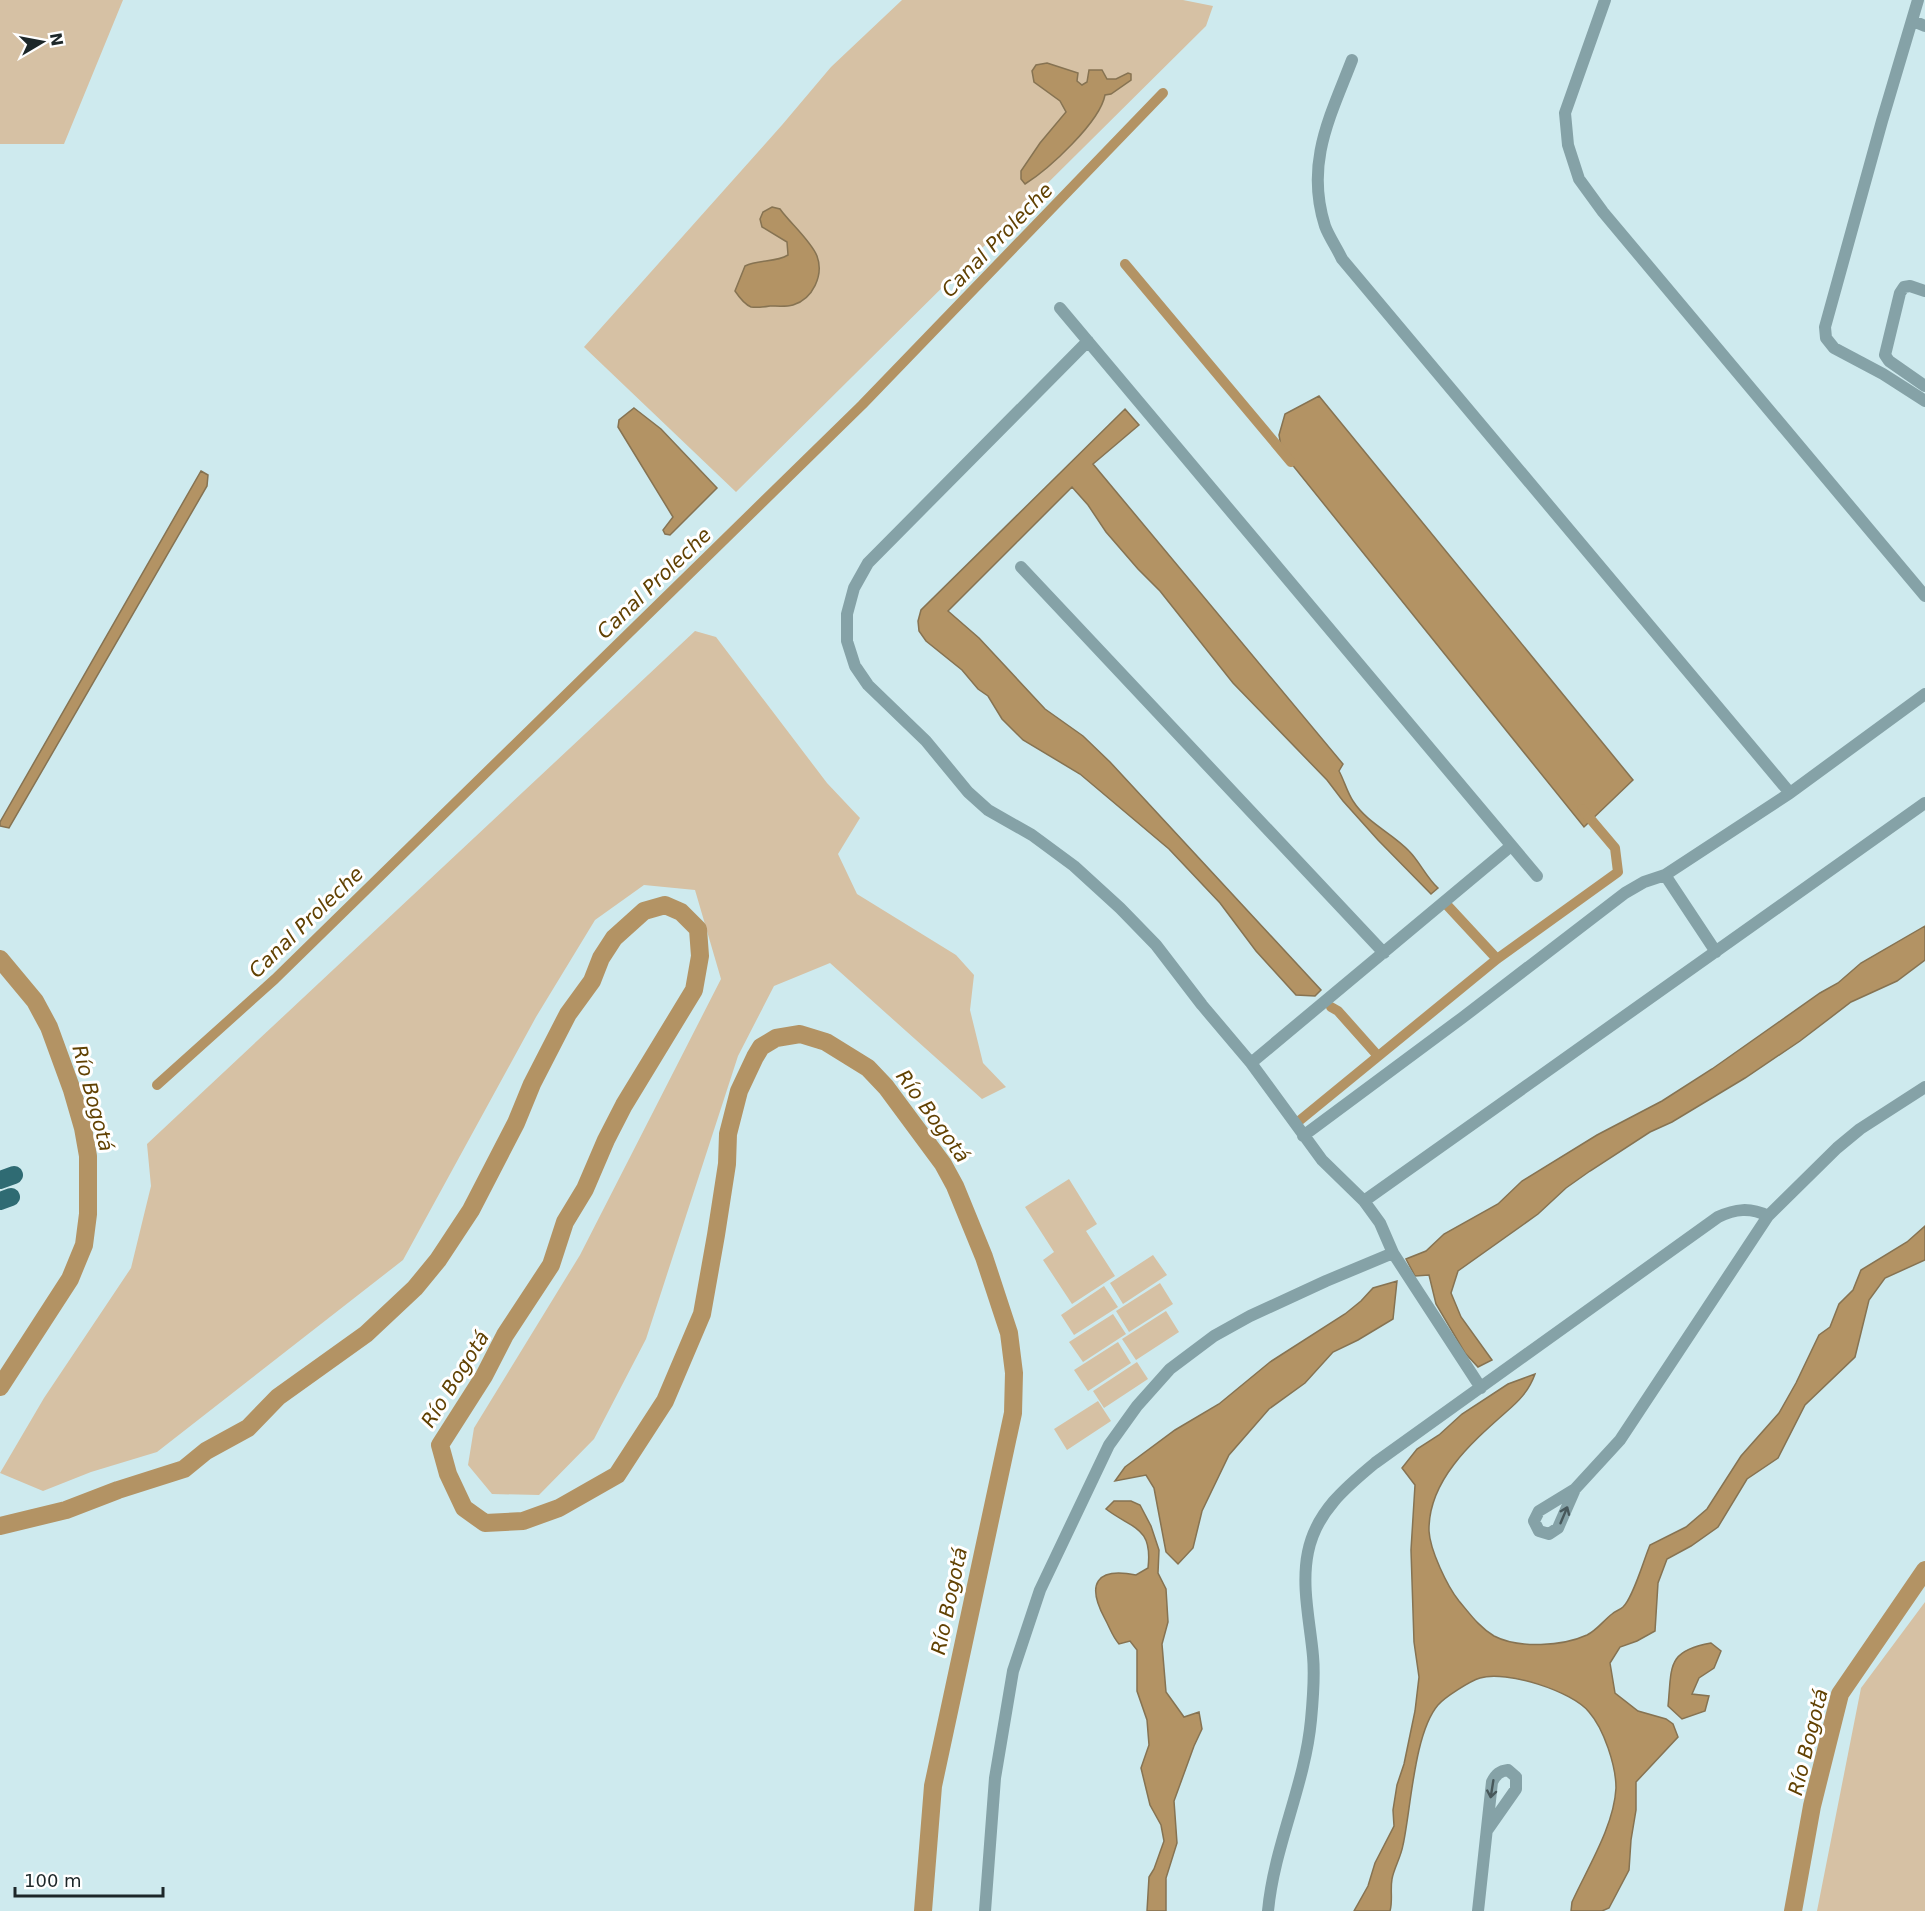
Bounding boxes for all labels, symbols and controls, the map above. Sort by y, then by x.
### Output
north arrow [12,12,72,72]
text: N [46,31,67,48]
water label: Canal Proleche [936,178,1058,302]
water label: Canal Proleche [592,522,716,644]
water label: Canal Proleche [244,861,368,983]
water label: Río Bogotá [67,1042,119,1154]
water label: Río Bogotá [891,1065,975,1167]
water label: Río Bogotá [416,1326,494,1432]
one-way arrow [1559,1507,1570,1525]
water label: Río Bogotá [926,1545,972,1657]
water label: Río Bogotá [1783,1686,1833,1798]
one-way arrow [1487,1778,1498,1798]
scale bar [15,1860,164,1898]
text: 100 m [24,1870,82,1891]

